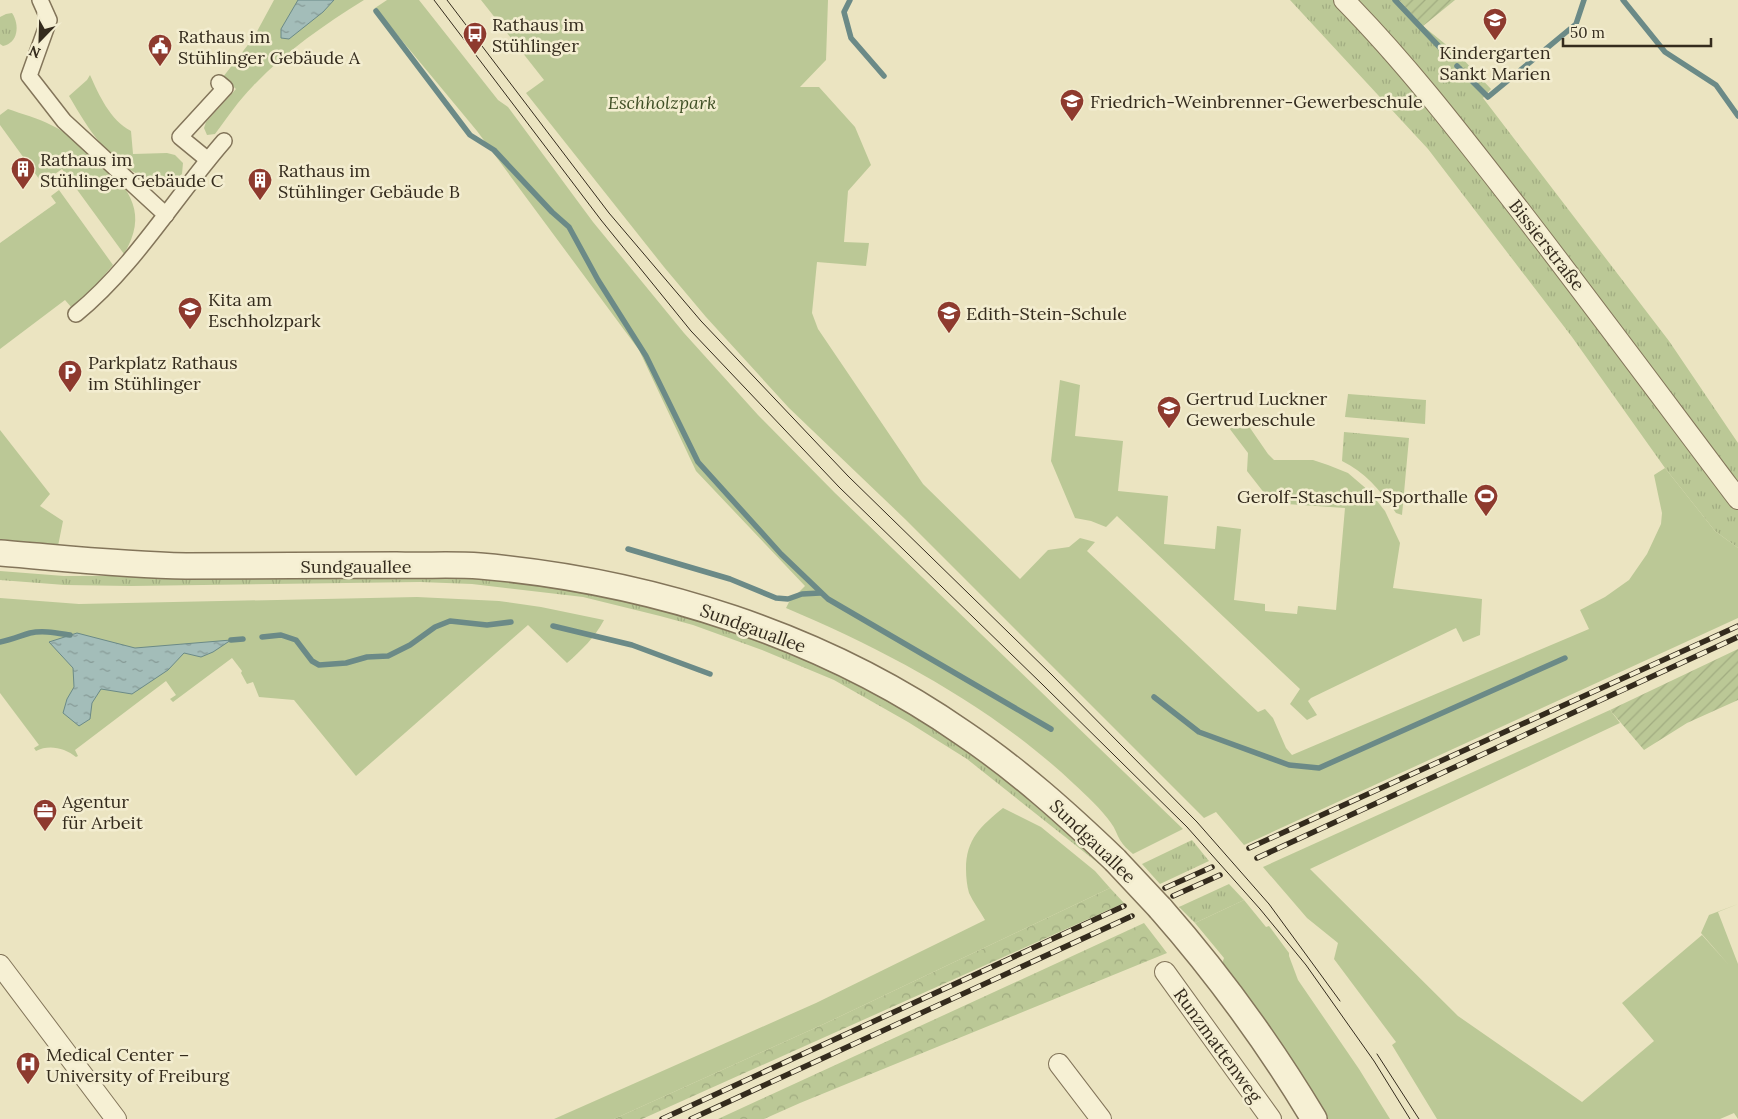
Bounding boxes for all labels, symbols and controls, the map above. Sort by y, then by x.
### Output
school or university icon: Kindergarten Sankt Marien [1482,7,1508,41]
place label: Rathaus im Stühlinger [492,13,584,57]
north arrow [15,15,65,65]
scale bar [1563,15,1710,47]
bus stop icon: Rathaus im Stühlinger [462,21,488,55]
text: 50 m [1570,23,1605,42]
place label: Rathaus im Stühlinger Gebäude A [178,25,361,69]
public building icon: Rathaus im Stühlinger Gebäude A [147,33,173,67]
text: N [26,41,43,62]
place label: Kindergarten Sankt Marien [1439,41,1551,85]
school or university icon: Friedrich-Weinbrenner-Gewerbeschule [1059,88,1085,122]
place label: Friedrich-Weinbrenner-Gewerbeschule [1090,90,1423,113]
park label: Eschholzpark [608,91,716,114]
place label: Rathaus im Stühlinger Gebäude C [40,148,224,192]
building icon: Rathaus im Stühlinger Gebäude C [10,156,36,190]
place label: Rathaus im Stühlinger Gebäude B [278,159,460,203]
building icon: Rathaus im Stühlinger Gebäude B [247,167,273,201]
street label: Bissierstraße [1504,195,1590,295]
place label: Kita am Eschholzpark [208,288,321,332]
school or university icon: Kita am Eschholzpark [177,296,203,330]
school or university icon: Edith-Stein-Schule [936,300,962,334]
place label: Edith-Stein-Schule [966,302,1127,325]
place label: Parkplatz Rathaus im Stühlinger [88,351,238,395]
parking icon: Parkplatz Rathaus im Stühlinger [57,359,83,393]
place label: Gertrud Luckner Gewerbeschule [1186,387,1327,431]
school or university icon: Gertrud Luckner Gewerbeschule [1156,395,1182,429]
sports icon: Gerolf-Staschull-Sporthalle [1473,483,1499,517]
place label: Gerolf-Staschull-Sporthalle [1237,485,1468,508]
street label: Sundgauallee [301,555,412,578]
street label: Sundgauallee [697,598,809,658]
place label: Agentur für Arbeit [61,790,143,834]
street label: Sundgauallee [1045,794,1141,888]
office icon: Agentur für Arbeit [32,798,58,832]
street label: Runzmattenweg [1169,983,1268,1108]
place label: Medical Center – University of Freiburg [46,1043,230,1087]
hospital icon: Medical Center – University of Freiburg [15,1051,41,1085]

